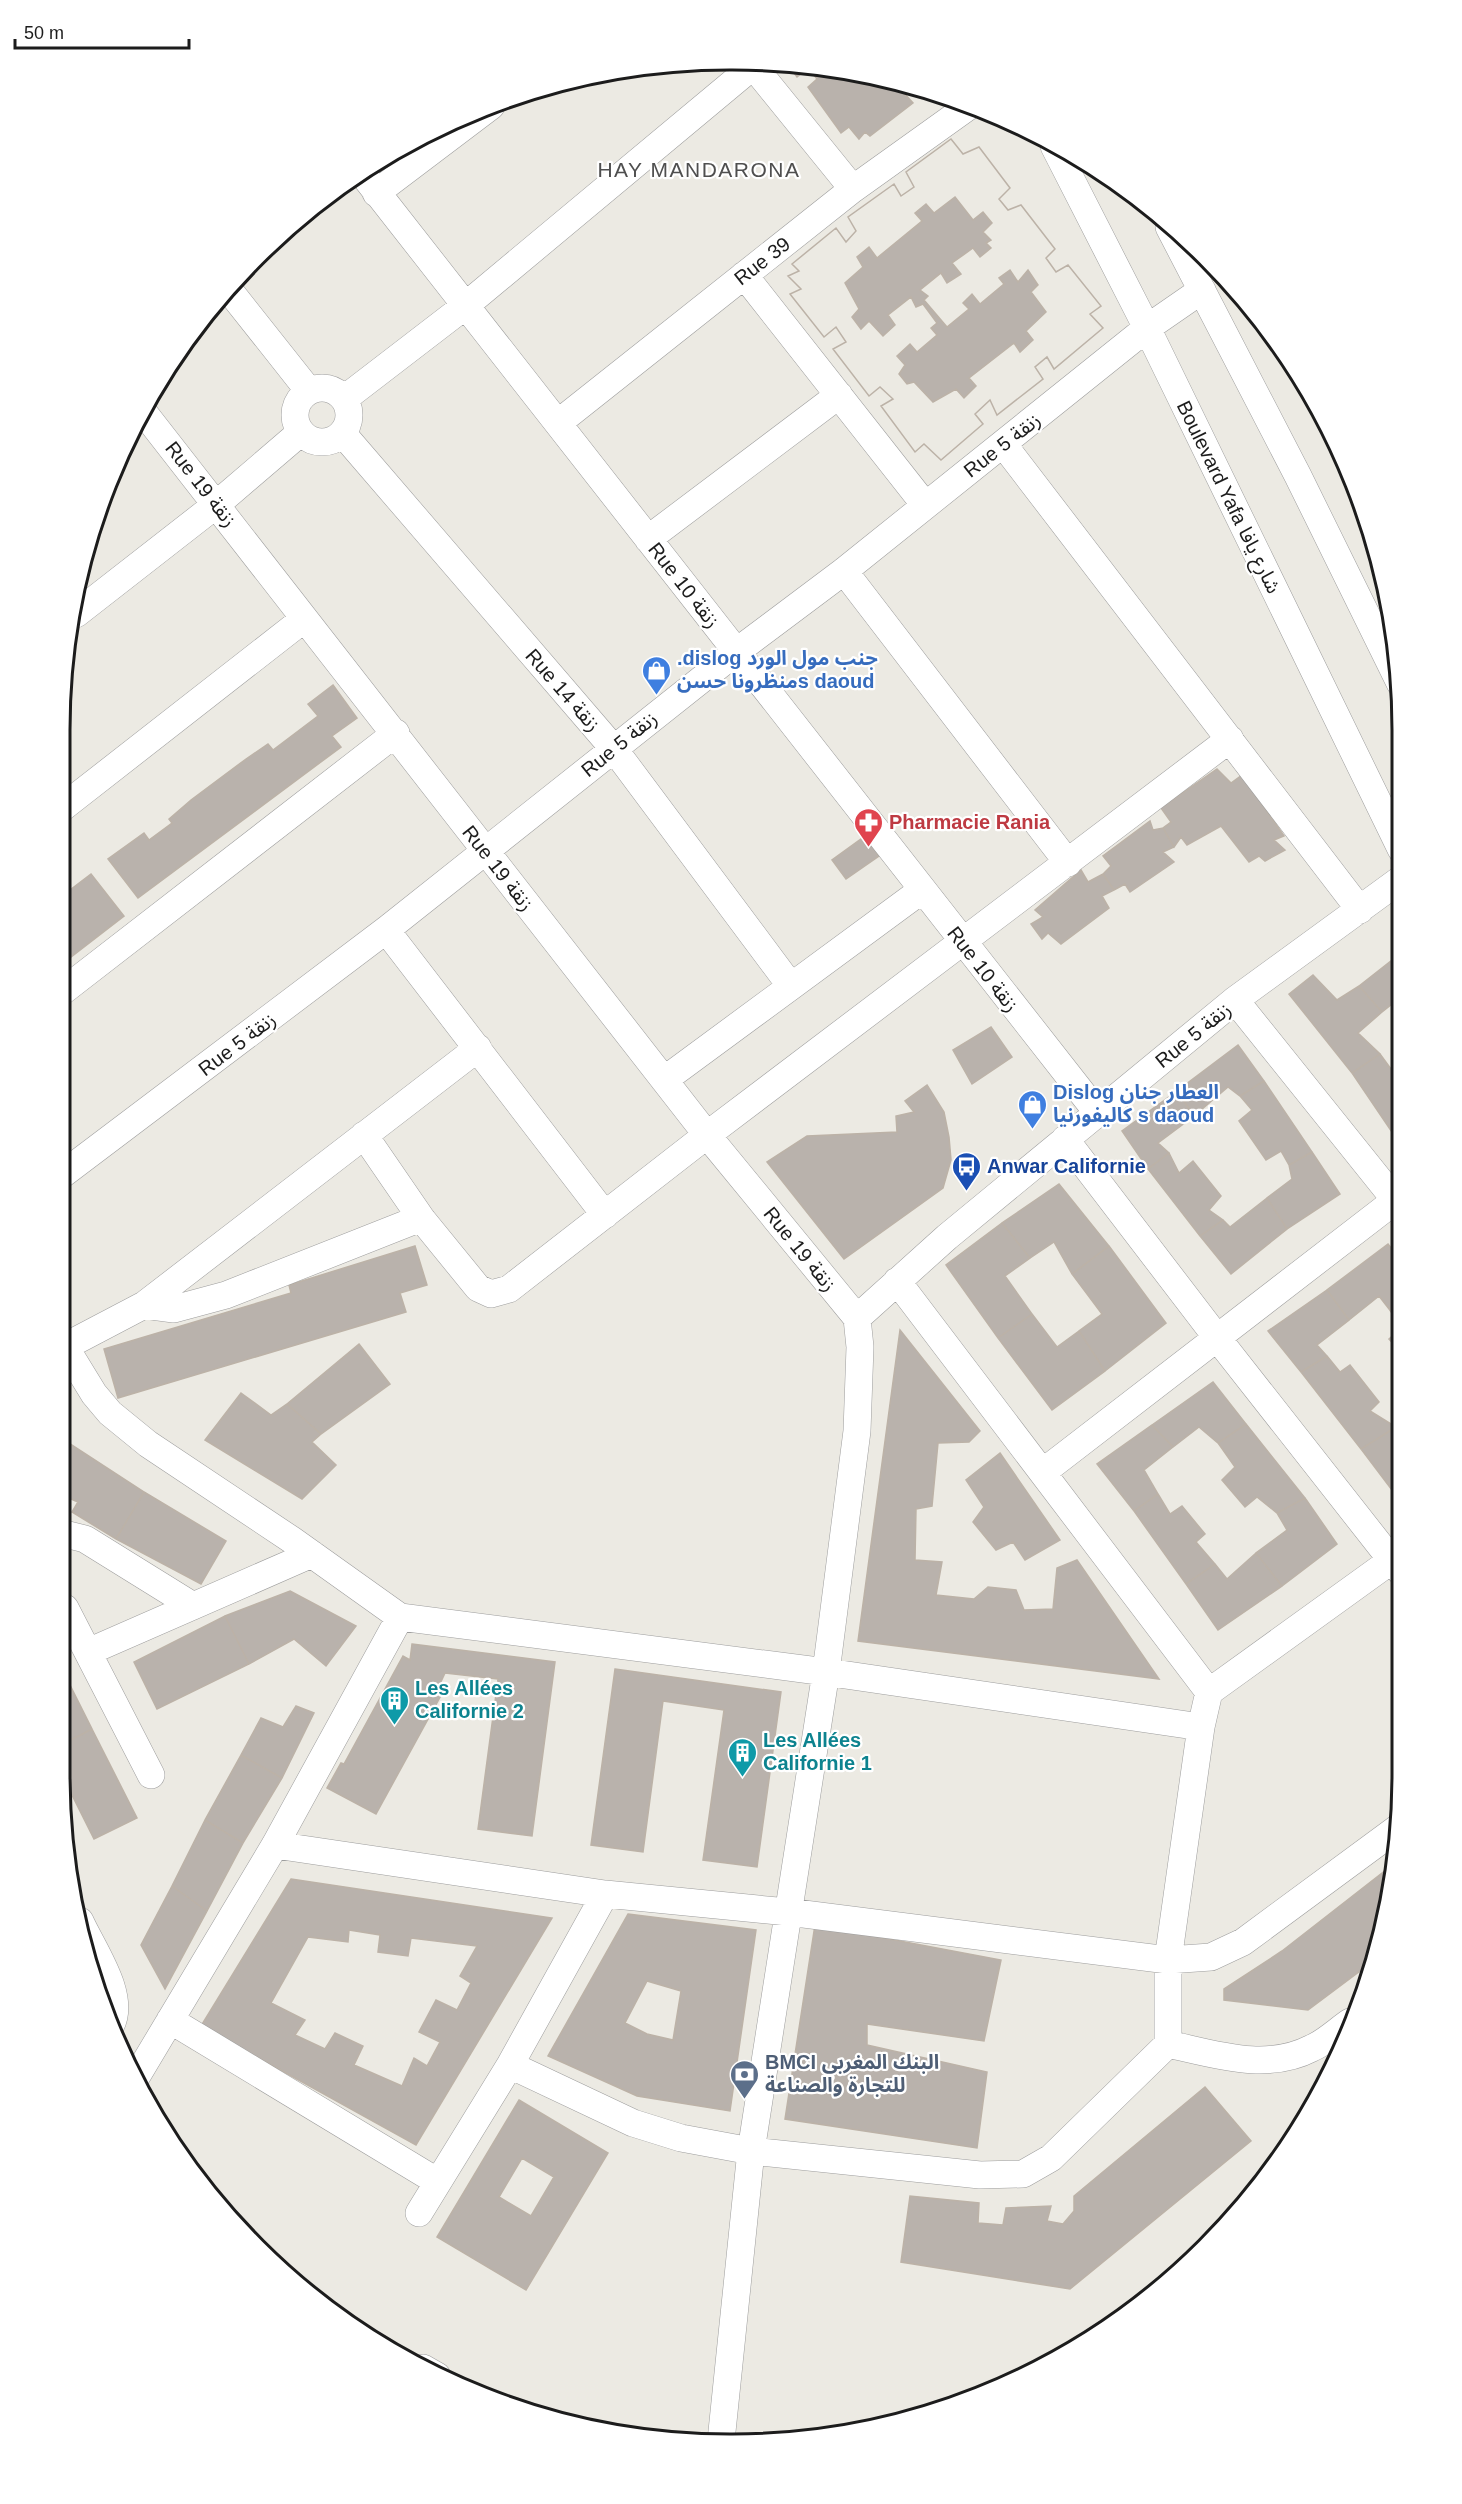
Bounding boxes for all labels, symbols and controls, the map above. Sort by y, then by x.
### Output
scale bar [15,12,189,50]
text: 50 m [24,23,64,43]
district label: HAY MANDARONA [597,158,801,181]
street label: Rue 39 [730,232,794,290]
street label: Boulevard Yafa شارع يافا [1169,397,1285,599]
street label: Rue 5 زنقة [959,408,1045,482]
street label: Rue 19 زنقة [160,437,241,532]
street label: Rue 10 زنقة [643,538,724,633]
street label: Rue 14 زنقة [521,644,605,736]
place label: .dislog جنب مول الورد منظرونا حسنs daoud [677,647,878,693]
shop icon: .dislog جنب مول الورد منظرونا حسنs daoud [640,654,672,696]
street label: Rue 5 زنقة [577,707,662,782]
pharmacy icon: Pharmacie Rania [852,806,884,848]
place label: Pharmacie Rania [889,811,1051,833]
street label: Rue 19 زنقة [457,821,538,916]
street label: Rue 10 زنقة [942,922,1023,1017]
street label: Rue 5 زنقة [1151,998,1236,1073]
street label: Rue 5 زنقة [194,1008,280,1081]
place label: Dislog العطار جنان كاليفورنيا s daoud [1053,1081,1219,1127]
shop icon: Dislog العطار جنان كاليفورنيا s daoud [1016,1088,1048,1130]
bus stop icon: Anwar Californie [950,1150,982,1192]
place label: Anwar Californie [987,1155,1146,1177]
street label: Rue 19 زنقة [759,1203,841,1296]
place label: Les Allées Californie 2 [415,1677,524,1722]
building icon: Les Allées Californie 2 [378,1684,410,1726]
place label: Les Allées Californie 1 [763,1729,872,1774]
building icon: Les Allées Californie 1 [726,1736,758,1778]
place label: BMCI البنك المغربي للتجارة والصناعة [765,2051,939,2097]
bank icon: BMCI البنك المغربي للتجارة والصناعة [728,2058,760,2100]

